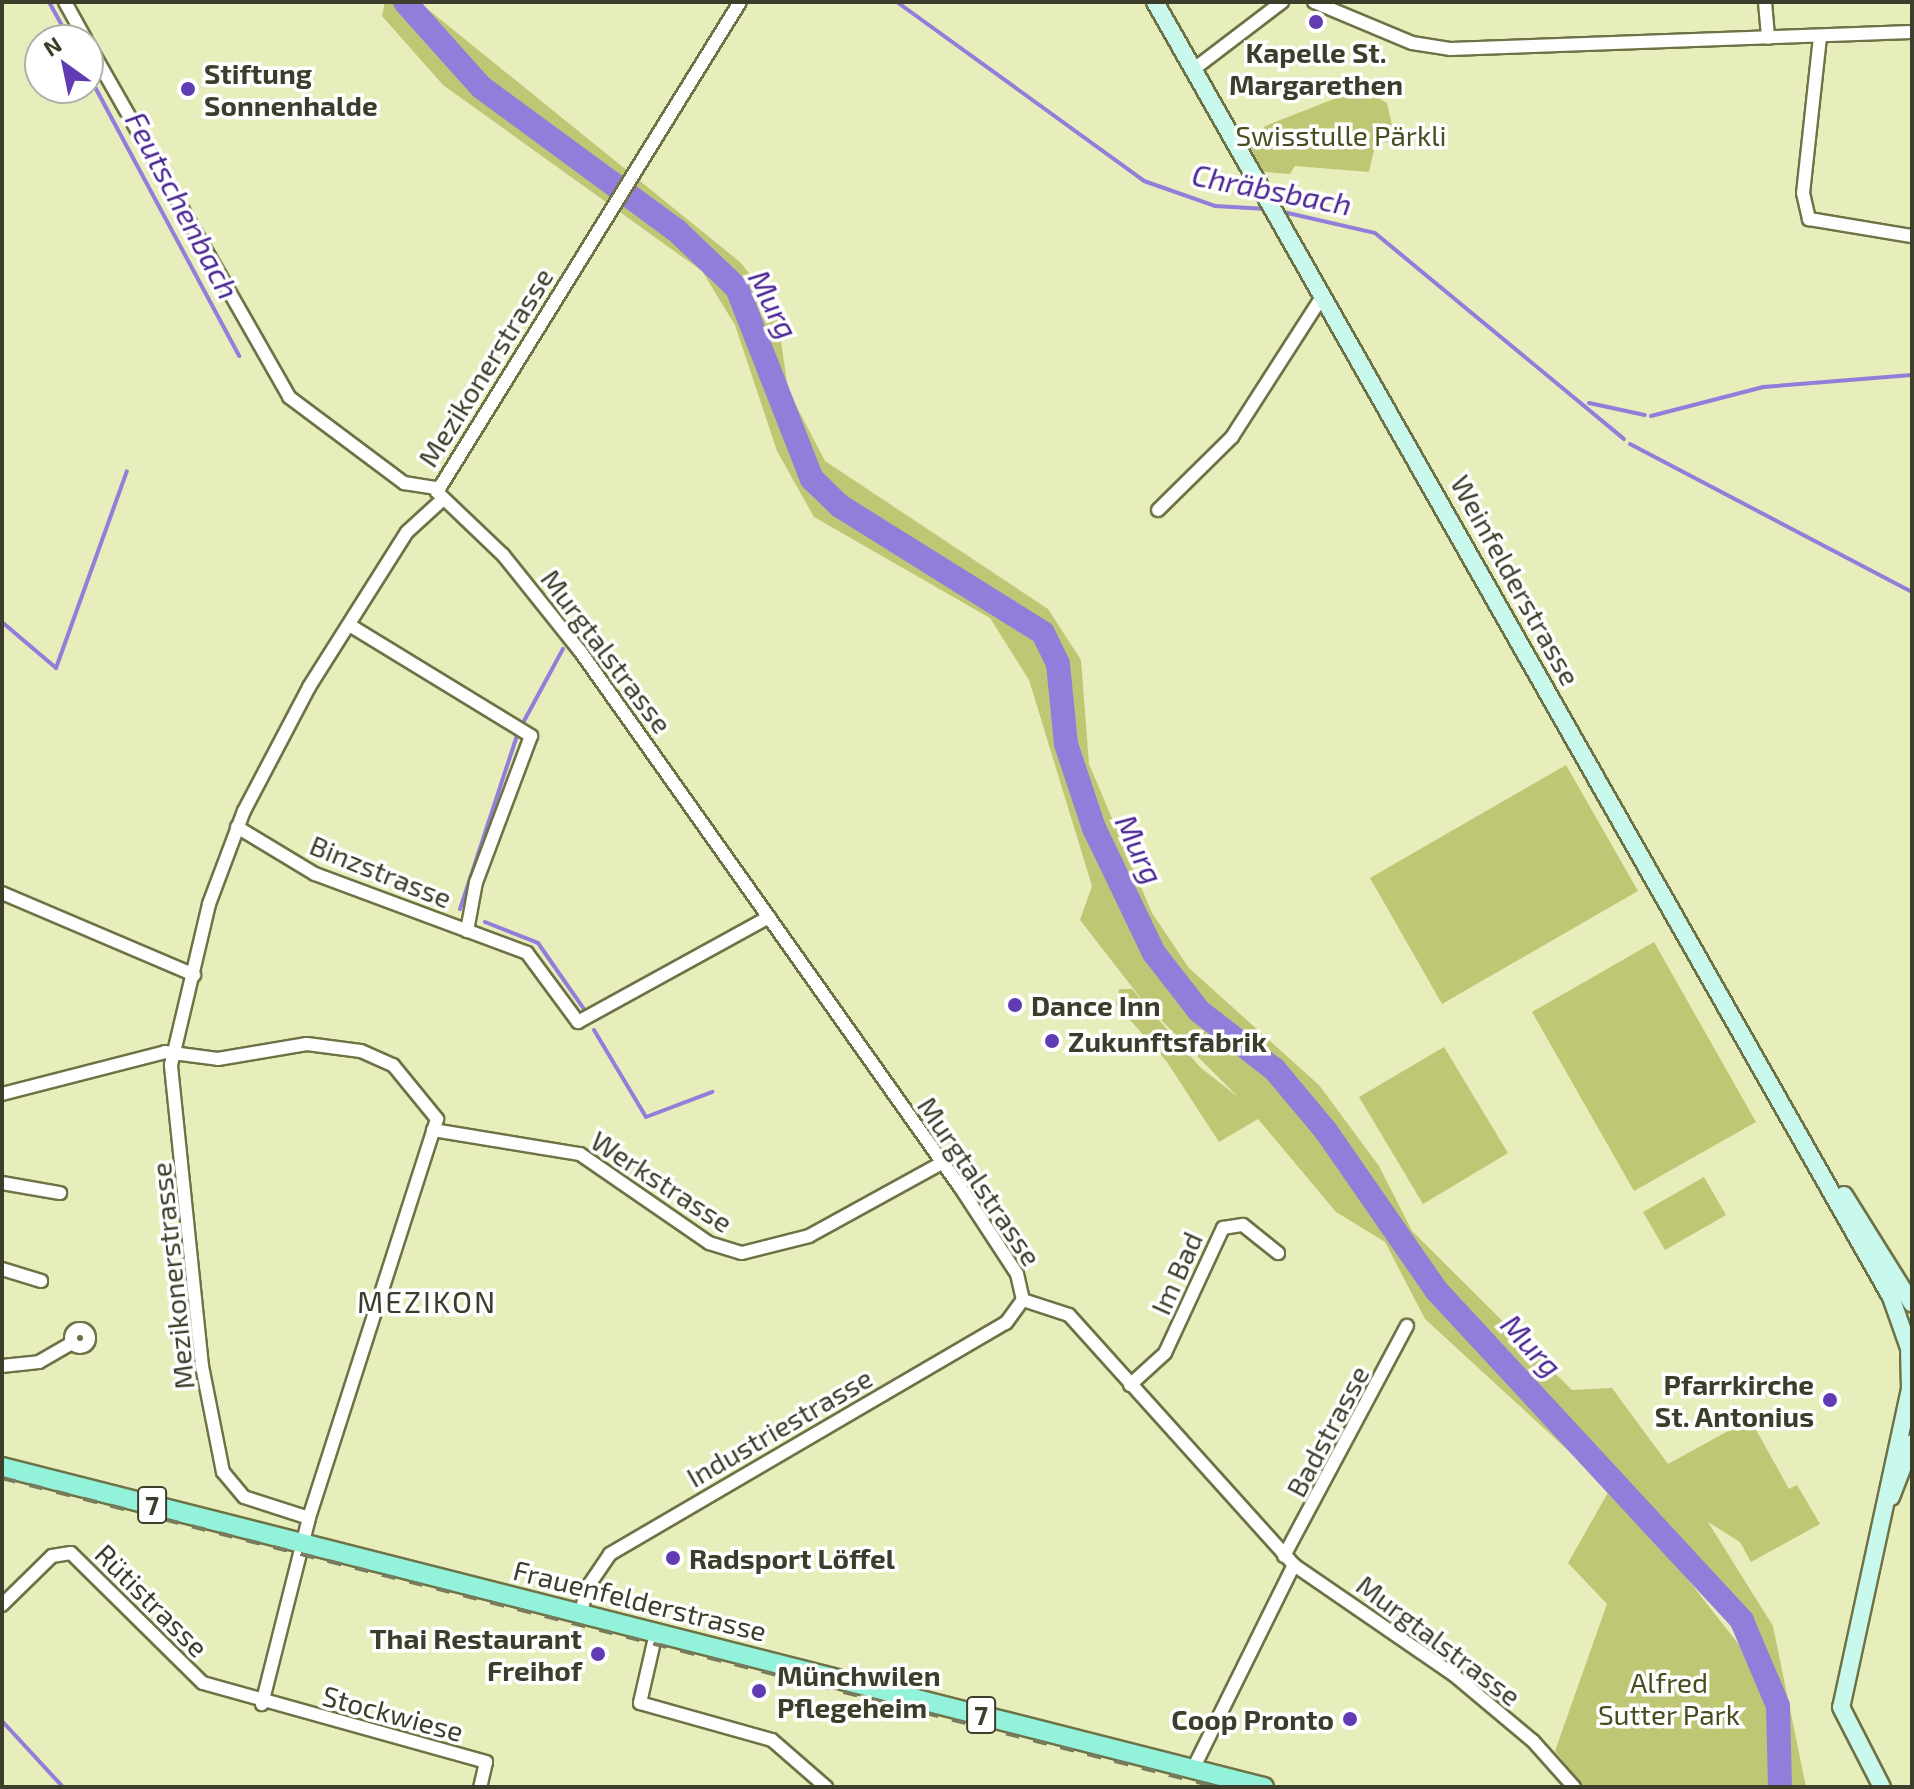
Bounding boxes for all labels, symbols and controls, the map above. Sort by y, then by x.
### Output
marker: Kapelle St. Margarethen [1307,13,1325,31]
north arrow [24,24,104,104]
text: N [38,30,66,61]
place label: Kapelle St. Margarethen [1229,35,1403,101]
place label: Stiftung Sonnenhalde [204,56,378,122]
marker: Stiftung Sonnenhalde [179,80,197,98]
water label: Feutschenbach [119,105,247,305]
park label: Swisstulle Pärkli [1235,118,1447,152]
water label: Chräbsbach [1189,156,1355,222]
street label: Mezikonerstrasse [410,261,560,473]
water label: Murg [742,264,806,344]
street label: Weinfelderstrasse [1444,469,1588,691]
street label: Murgtalstrasse [534,562,680,740]
water label: Murg [1108,809,1172,889]
street label: Binzstrasse [305,827,457,915]
place label: Dance Inn [1031,988,1161,1022]
marker: Dance Inn [1006,996,1024,1014]
place label: Zukunftsfabrik [1068,1024,1267,1058]
marker: Zukunftsfabrik [1043,1032,1061,1050]
street label: Murgtalstrasse [911,1090,1049,1272]
street label: Werkstrasse [585,1123,739,1239]
street label: Mezikonerstrasse [143,1161,201,1391]
street label: Im Bad [1143,1226,1209,1320]
district label: MEZIKON [357,1283,497,1319]
water label: Murg [1494,1306,1570,1384]
street label: Industriestrasse [680,1360,878,1494]
street label: Badstrasse [1278,1360,1376,1502]
place label: Pfarrkirche St. Antonius [1654,1367,1814,1433]
marker: Pfarrkirche St. Antonius [1821,1391,1839,1409]
road number: 7 [136,1483,168,1527]
street label: Rütistrasse [89,1537,215,1663]
place label: Radsport Löffel [689,1541,895,1575]
marker: Radsport Löffel [664,1549,682,1567]
street label: Frauenfelderstrasse [510,1552,770,1648]
street label: Murgtalstrasse [1350,1567,1528,1713]
place label: Thai Restaurant Freihof [370,1621,582,1687]
marker: Thai Restaurant Freihof [589,1645,607,1663]
place label: Münchwilen Pflegeheim [777,1658,940,1724]
park label: Alfred Sutter Park [1598,1665,1740,1731]
street label: Stockwiese [319,1678,467,1748]
marker: Münchwilen Pflegeheim [748,1680,770,1702]
road number: 7 [965,1693,997,1737]
place label: Coop Pronto [1171,1702,1334,1736]
marker: Coop Pronto [1341,1710,1359,1728]

